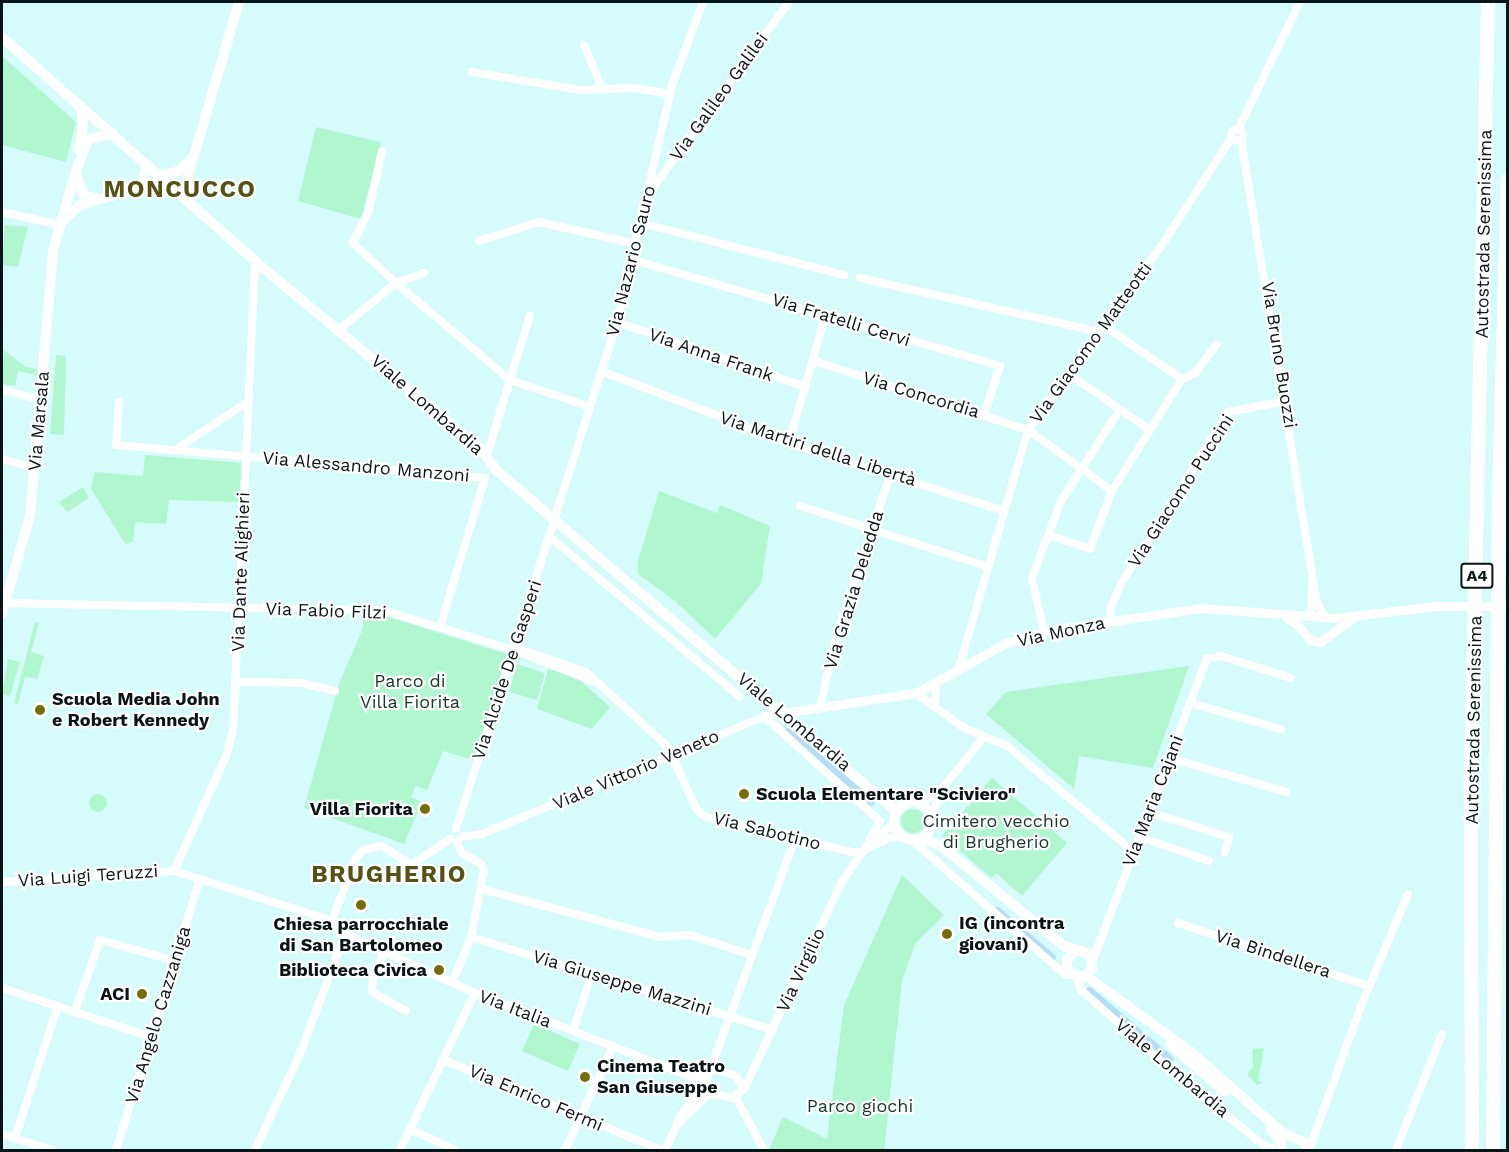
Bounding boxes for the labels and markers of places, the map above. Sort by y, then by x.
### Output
place label: Scuola Media John e Robert Kennedy [52,689,220,732]
marker: Scuola Media John e Robert Kennedy [33,703,47,717]
place label: Scuola Elementare "Sciviero" [756,783,1016,805]
marker: Scuola Elementare "Sciviero" [737,787,751,801]
place label: Villa Fiorita [310,798,413,820]
marker: Villa Fiorita [418,802,432,816]
marker: Chiesa parrocchiale di San Bartolomeo [354,898,368,912]
place label: IG (incontra giovani) [959,913,1064,956]
place label: Chiesa parrocchiale di San Bartolomeo [273,914,449,956]
marker: IG (incontra giovani) [940,927,954,941]
place label: Biblioteca Civica [279,959,427,981]
marker: Biblioteca Civica [432,963,446,977]
place label: ACI [100,983,130,1005]
marker: ACI [135,987,149,1001]
place label: Cinema Teatro San Giuseppe [597,1056,725,1098]
marker: Cinema Teatro San Giuseppe [578,1070,592,1084]

